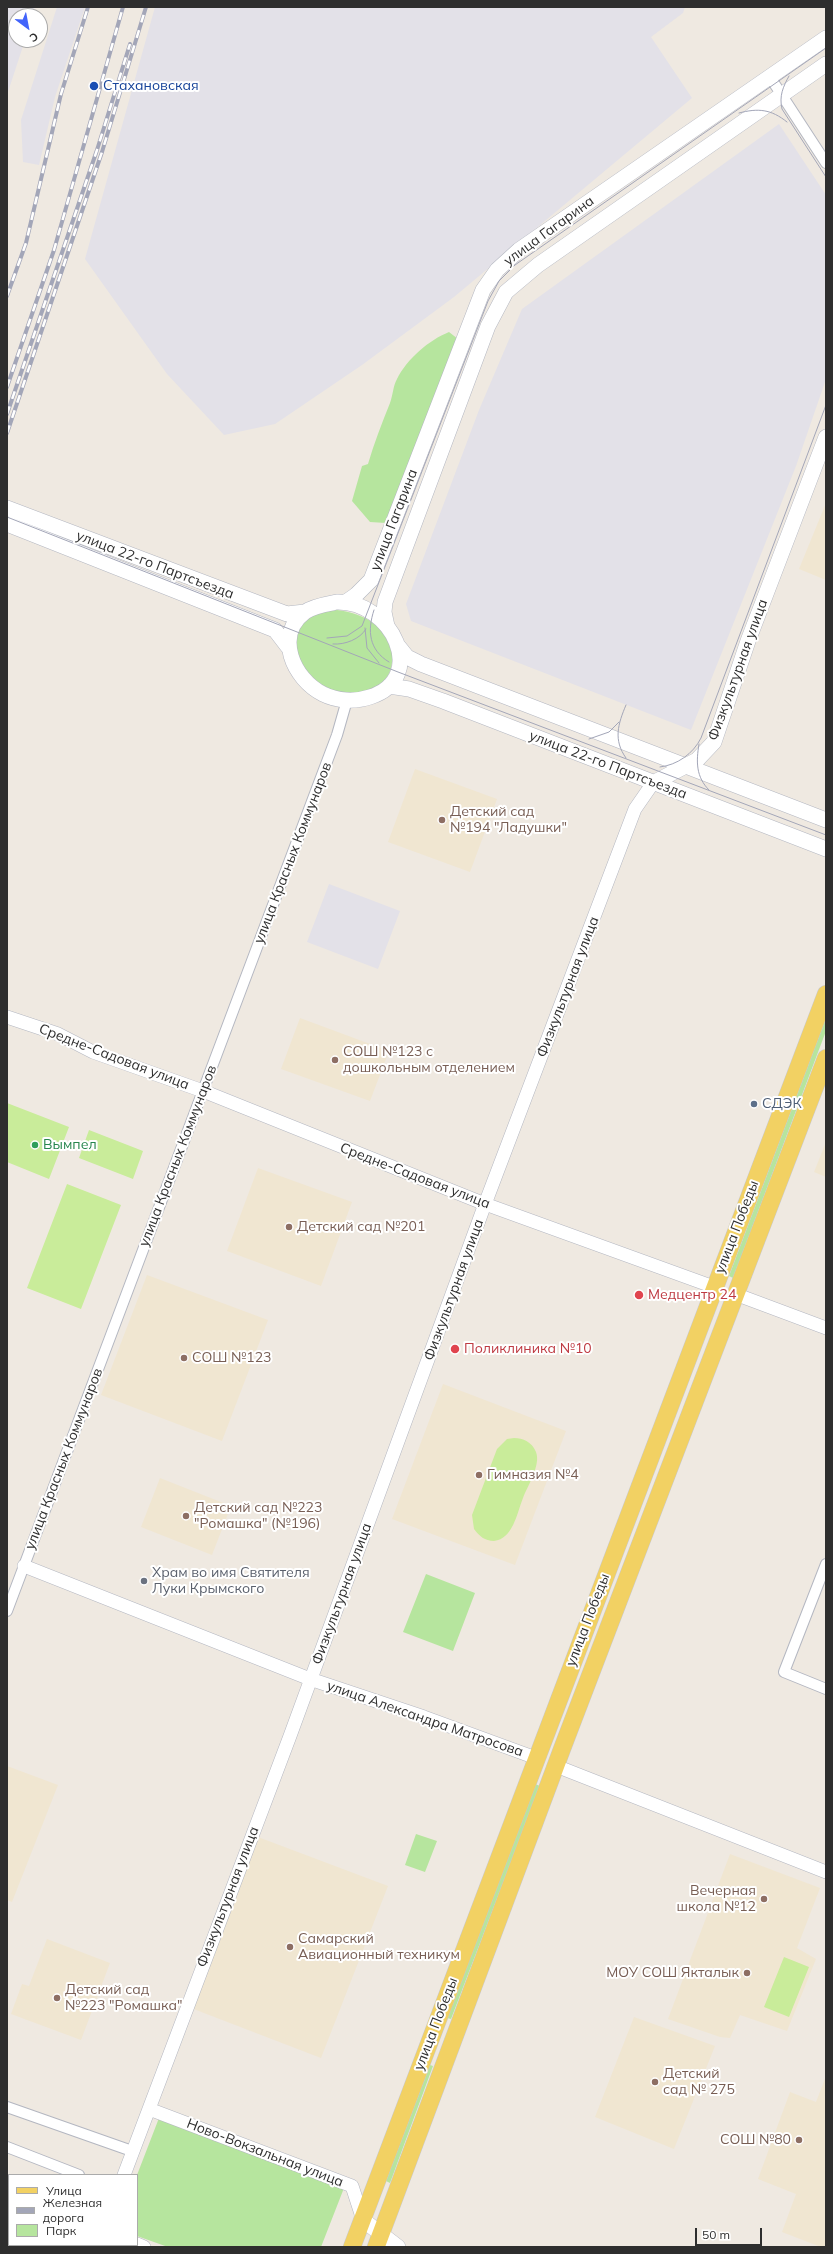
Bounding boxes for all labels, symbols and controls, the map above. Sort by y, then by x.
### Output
north arrow [8,8,48,48]
text: С [27,29,41,45]
place label: Стахановская [103,78,199,94]
marker: Стахановская [88,80,100,92]
street label: улица Гагарина [501,193,597,269]
street label: улица Гагарина [367,467,421,573]
street label: улица 22-го Партсъезда [74,527,236,603]
street label: Физкультурная улица [705,597,771,743]
street label: улица 22-го Партсъезда [527,727,689,803]
street label: улица Красных Коммунаров [251,760,335,946]
place label: Детский сад №194 "Ладушки" [450,804,567,836]
marker: Детский сад №194 "Ладушки" [437,815,447,825]
street label: Физкультурная улица [533,914,603,1060]
street label: Средне-Садовая улица [36,1021,192,1093]
place label: СОШ №123 с дошкольным отделением [343,1044,515,1076]
marker: СОШ №123 с дошкольным отделением [330,1055,340,1065]
street label: улица Красных Коммунаров [136,1063,220,1249]
place label: СДЭК [762,1096,802,1112]
marker: СДЭК [749,1099,759,1109]
place label: Вымпел [43,1137,97,1153]
marker: Вымпел [30,1140,40,1150]
street label: Средне-Садовая улица [337,1140,493,1212]
street label: улица Победы [712,1178,762,1276]
street label: Физкультурная улица [421,1217,487,1363]
place label: Детский сад №201 [297,1219,425,1235]
marker: Детский сад №201 [284,1222,294,1232]
place label: Медцентр 24 [648,1287,736,1303]
marker: Медцентр 24 [633,1289,645,1301]
place label: Поликлиника №10 [464,1341,592,1357]
marker: Поликлиника №10 [449,1343,461,1355]
place label: СОШ №123 [192,1350,271,1366]
marker: СОШ №123 [179,1353,189,1363]
street label: улица Красных Коммунаров [22,1366,106,1552]
place label: Гимназия №4 [487,1467,579,1483]
marker: Гимназия №4 [474,1470,484,1480]
place label: Детский сад №223 "Ромашка" (№196) [194,1500,322,1532]
marker: Детский сад №223 "Ромашка" (№196) [181,1511,191,1521]
street label: Физкультурная улица [309,1521,375,1667]
place label: Храм во имя Святителя Луки Крымского [152,1565,310,1598]
street label: улица Победы [563,1571,613,1669]
marker: Храм во имя Святителя Луки Крымского [139,1576,149,1586]
street label: улица Александра Матросова [325,1677,525,1761]
street label: Физкультурная улица [193,1824,263,1970]
place label: Вечерная школа №12 [677,1883,756,1916]
marker: Вечерная школа №12 [759,1894,769,1904]
place label: Самарский Авиационный техникум [298,1931,460,1964]
marker: Самарский Авиационный техникум [285,1942,295,1952]
place label: МОУ СОШ Якталык [606,1965,739,1981]
marker: МОУ СОШ Якталык [742,1968,752,1978]
street label: улица Победы [411,1975,461,2073]
place label: Детский сад №223 "Ромашка" [65,1982,183,2014]
marker: Детский сад №223 "Ромашка" [52,1993,62,2003]
place label: Детский сад № 275 [663,2066,735,2098]
marker: Детский сад № 275 [650,2077,660,2087]
street label: Ново-Вокзальная улица [184,2115,346,2191]
place label: СОШ №80 [720,2132,791,2148]
marker: СОШ №80 [794,2135,804,2145]
legend [8,2174,138,2246]
text: Улица [46,2183,82,2198]
text: Железная дорога [43,2195,102,2225]
scale bar [697,2220,764,2246]
text: Парк [46,2223,76,2238]
text: 50 m [702,2227,730,2242]

